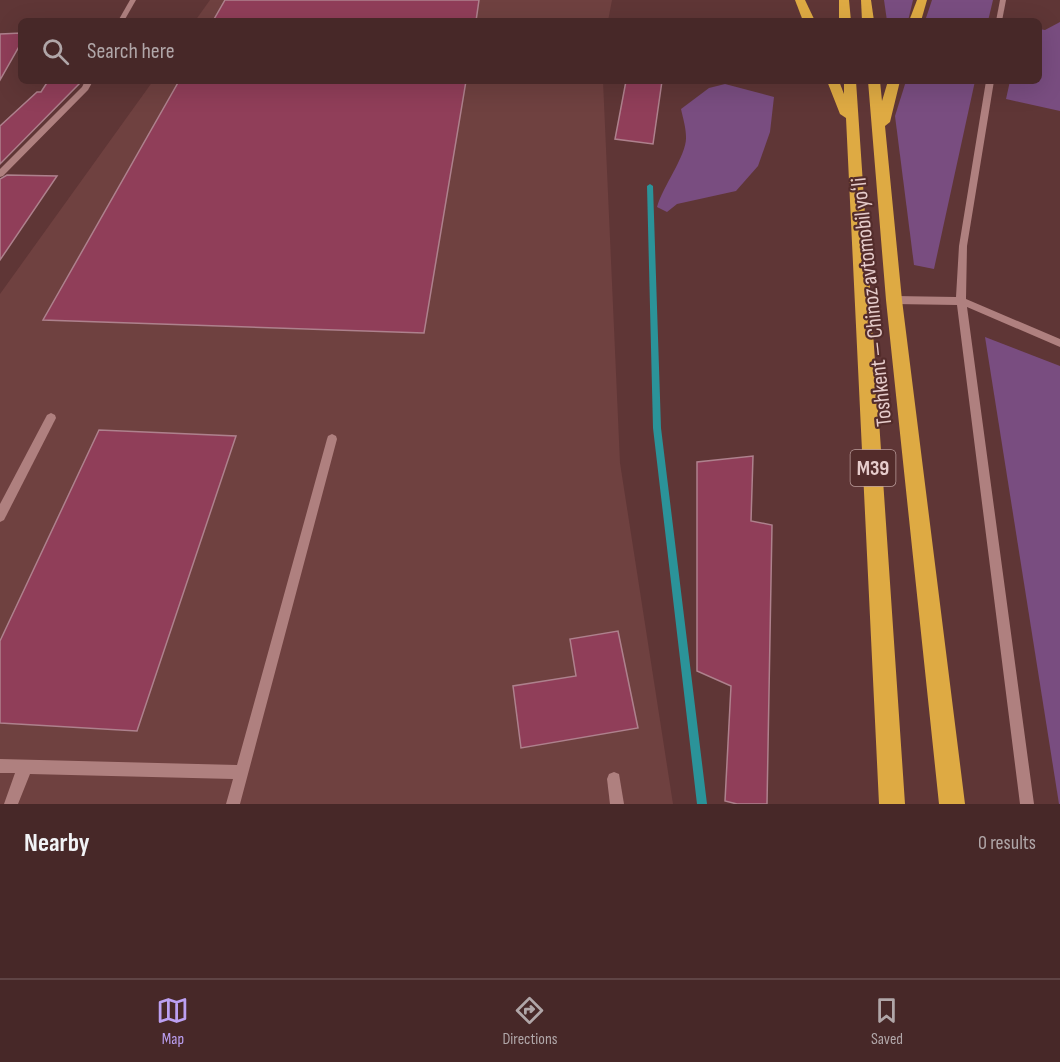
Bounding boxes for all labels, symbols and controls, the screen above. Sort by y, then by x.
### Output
search box [18,18,1042,84]
icon: search [39,35,72,68]
text: Search here [87,38,174,65]
street label: Toshkent — Chinoz avtomobil yoʻli [845,176,899,428]
road number: M39 [850,450,896,486]
text: Nearby [24,828,90,859]
text: 0 results [978,831,1036,855]
tab: Map [156,994,189,1049]
tab: Directions [502,994,557,1049]
tab: Saved [870,994,903,1049]

